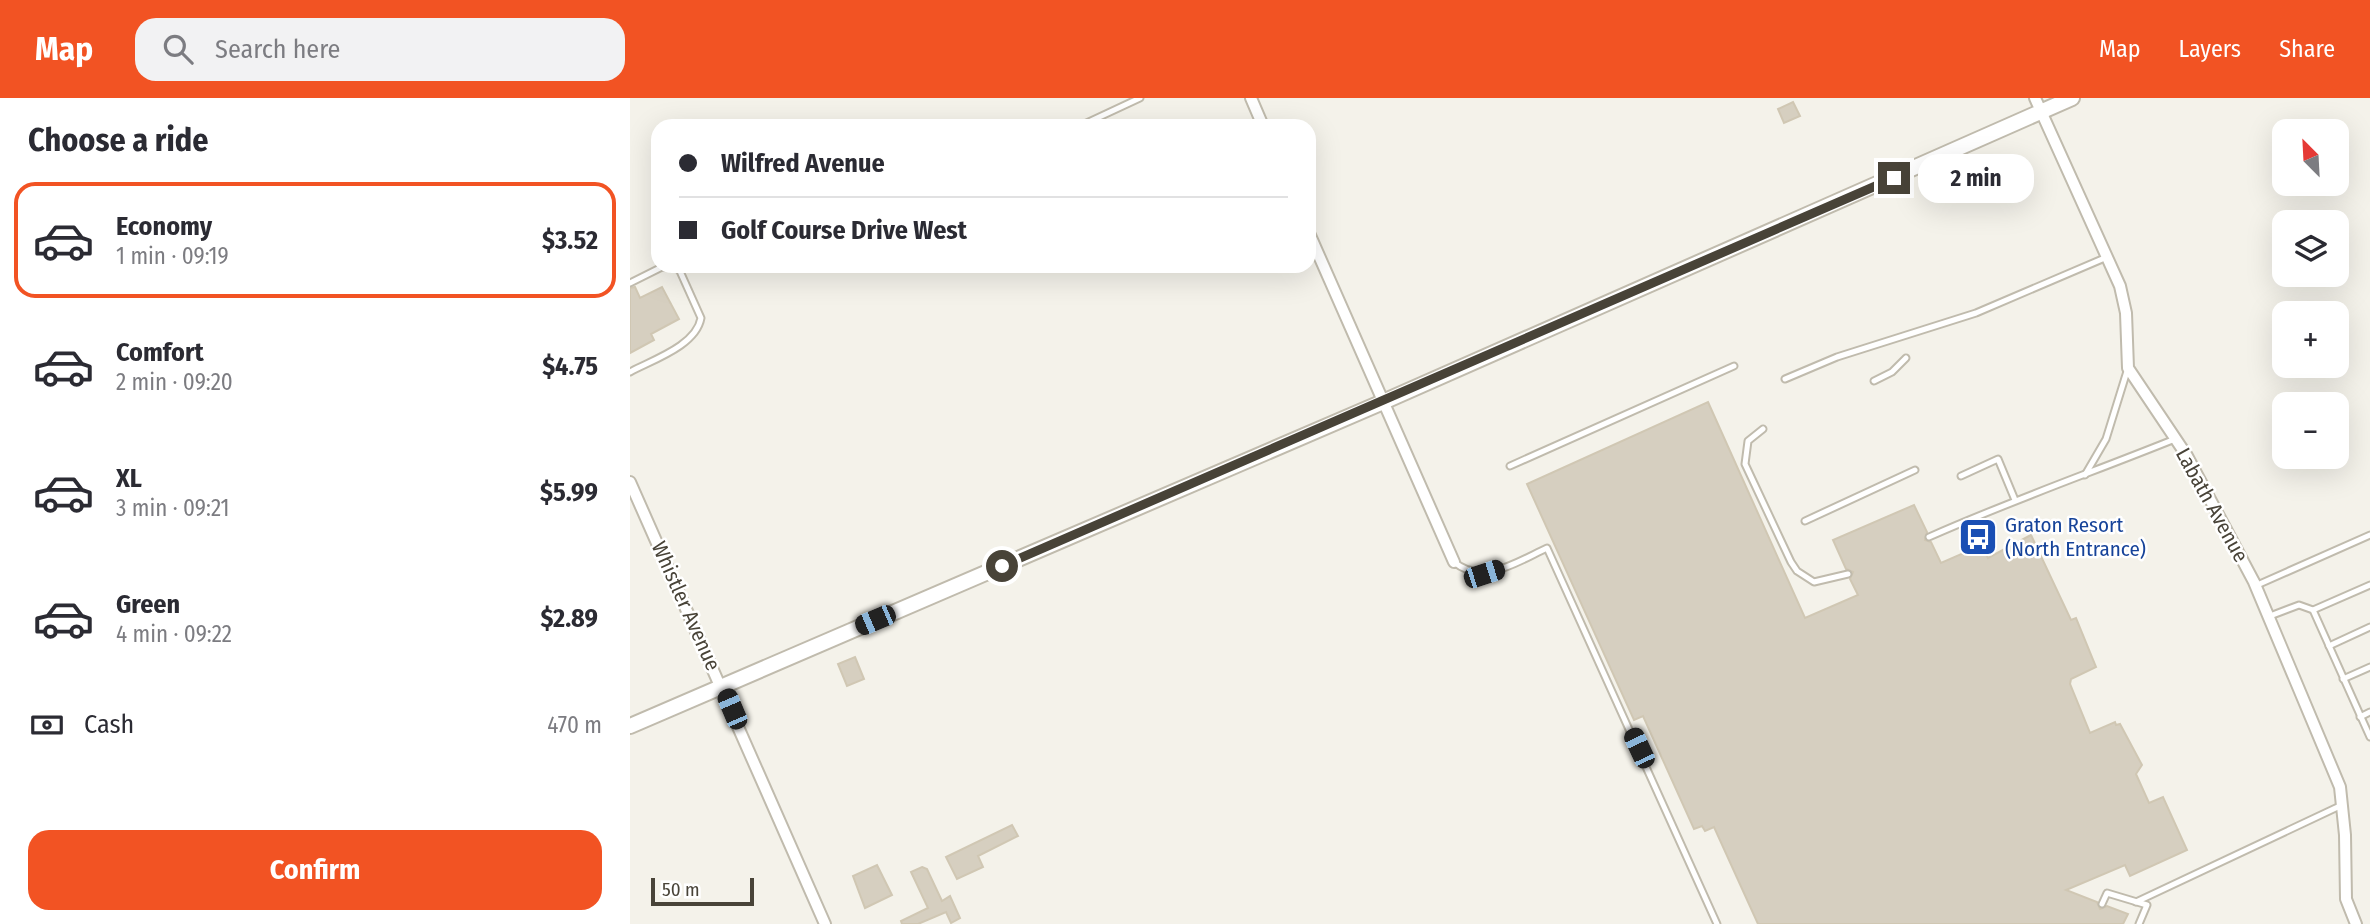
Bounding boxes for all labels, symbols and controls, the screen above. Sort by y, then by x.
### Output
search box [135,18,625,81]
text: Map [35,29,93,69]
icon: search [159,30,197,68]
text: Search here [215,34,340,65]
text: Map [2099,35,2141,63]
text: Layers [2179,35,2241,63]
text: Share [2279,35,2335,63]
north arrow [2272,119,2348,196]
map controls [2272,119,2349,469]
text: Choose a ride [28,121,209,159]
text: Wilfred Avenue [721,148,885,179]
callout: 2 min [1918,154,2034,202]
route end [1878,162,1910,194]
text: 2 min [1951,164,2002,192]
icon: car [32,209,95,272]
button: layers [2272,210,2349,287]
text: Economy [116,211,212,242]
text: Golf Course Drive West [721,215,967,246]
text: $3.52 [542,225,598,256]
text: 1 min · 09:19 [116,242,229,270]
button: + [2272,301,2349,378]
icon: car [32,335,95,398]
text: Comfort [116,337,204,368]
text: $4.75 [542,351,598,382]
text: 2 min · 09:20 [116,368,233,396]
button: − [2272,392,2349,469]
street label: Labath Avenue [2170,443,2254,567]
icon: car [32,461,95,524]
text: XL [116,463,142,494]
text: $5.99 [540,477,598,508]
text: 3 min · 09:21 [116,494,230,522]
place label: Graton Resort (North Entrance) [2005,512,2146,562]
bus stop icon: Graton Resort (North Entrance) [1957,516,1999,558]
street label: Whistler Avenue [646,537,726,675]
route start [986,550,1018,582]
car [1461,558,1508,590]
icon: car [32,587,95,650]
text: Green [116,589,180,620]
car [852,602,899,638]
text: $2.89 [540,603,598,634]
text: 4 min · 09:22 [116,620,232,648]
car [715,686,750,732]
icon: cash [28,706,66,744]
text: Cash [84,709,134,740]
text: 470 m [547,711,602,739]
car [1621,725,1658,771]
button: Confirm [28,830,602,910]
scale bar [651,875,754,907]
text: 50 m [662,878,700,901]

